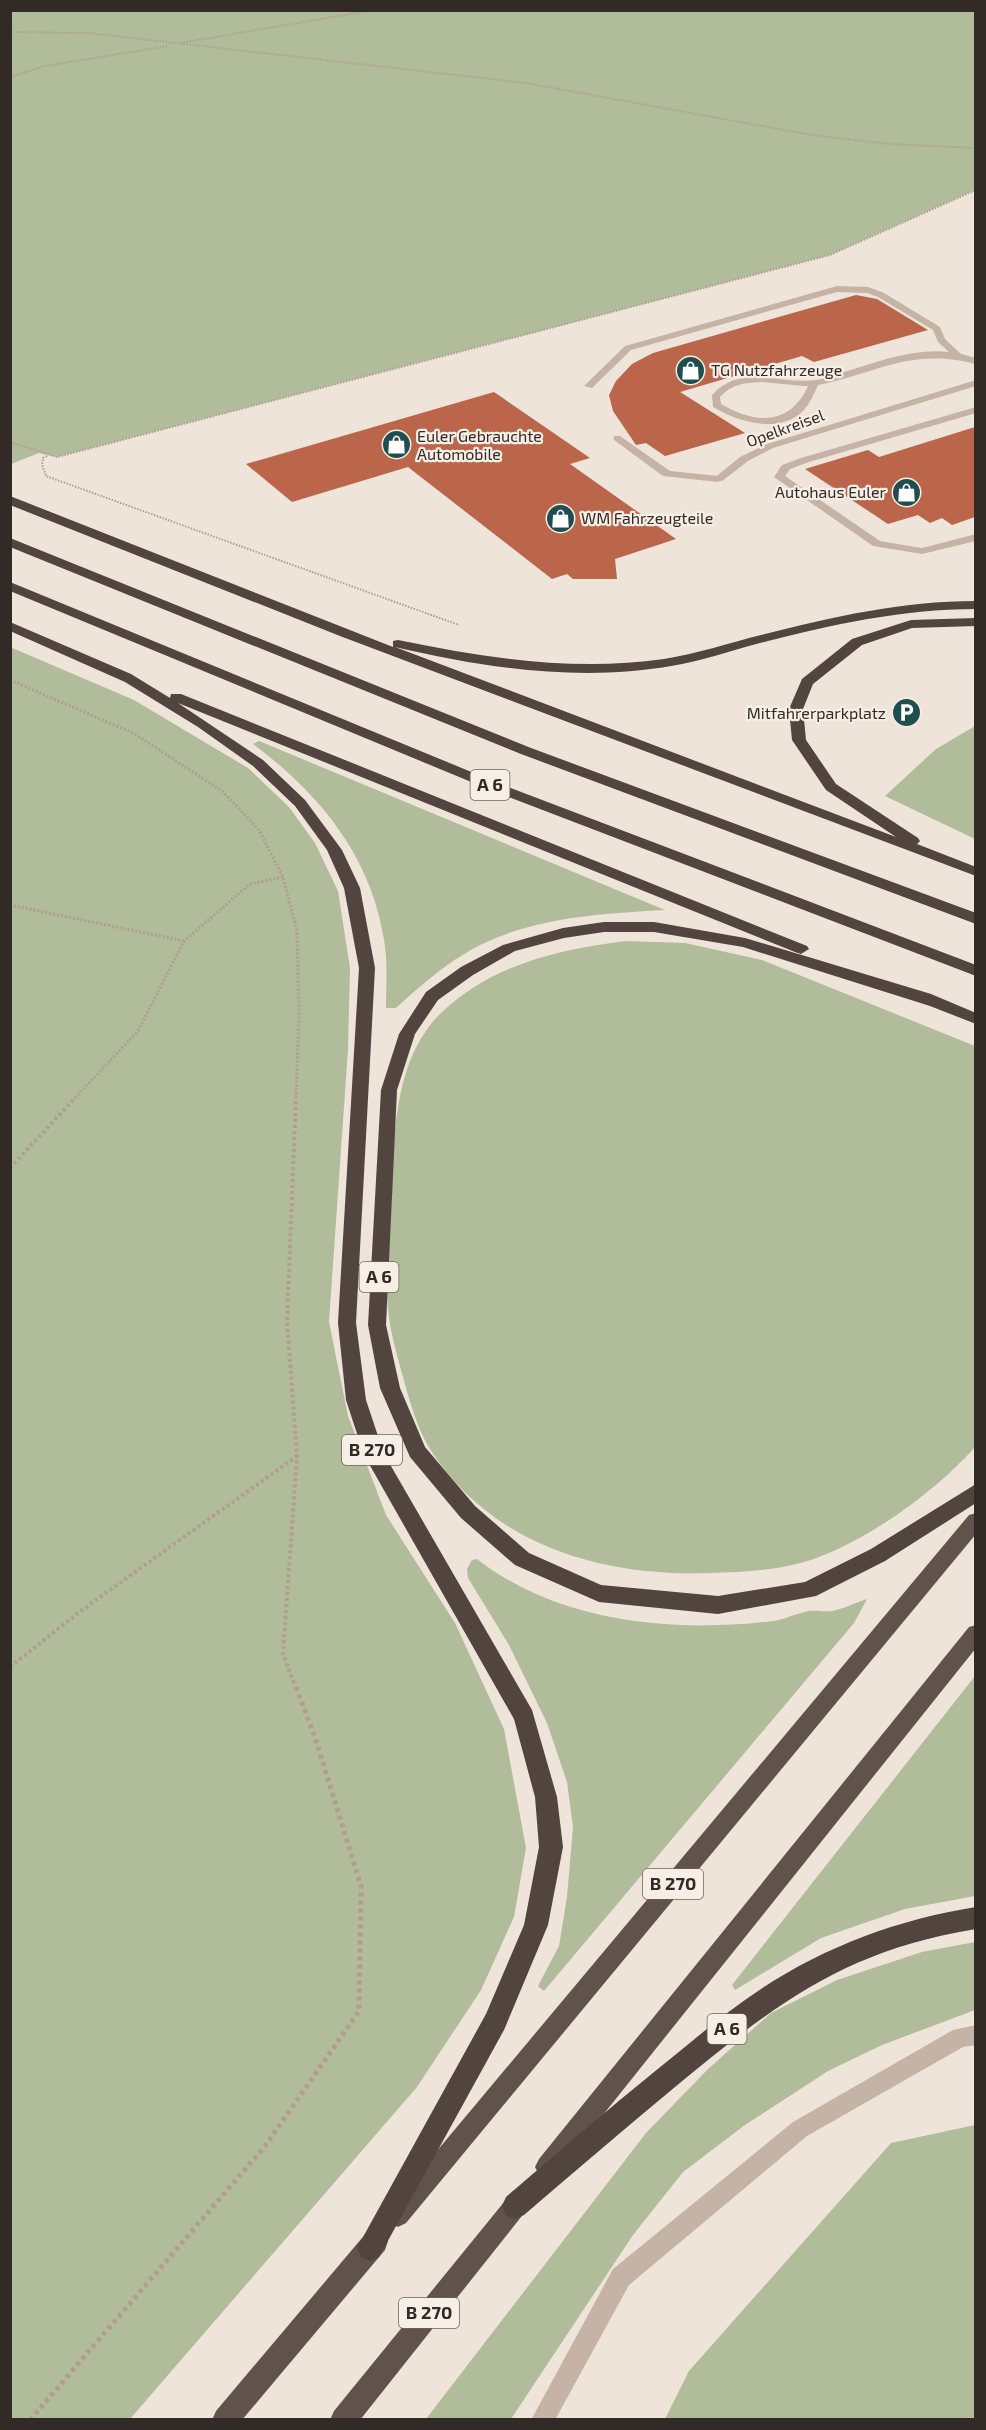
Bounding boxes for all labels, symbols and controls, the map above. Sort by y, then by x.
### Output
shop icon: TG Nutzfahrzeuge [674,354,706,386]
place label: TG Nutzfahrzeuge [711,360,842,379]
street label: Opelkreisel [743,405,827,450]
place label: Euler Gebrauchte Automobile [417,426,542,463]
shop icon: Euler Gebrauchte Automobile [380,429,412,461]
shop icon: Autohaus Euler [891,476,923,508]
place label: Autohaus Euler [775,482,887,501]
shop icon: WM Fahrzeugteile [544,502,576,534]
place label: WM Fahrzeugteile [581,508,713,527]
parking icon: Mitfahrerparkplatz [891,697,923,729]
place label: Mitfahrerparkplatz [747,703,886,722]
road number: A 6 [470,770,510,800]
road number: A 6 [360,1262,398,1292]
road number: B 270 [342,1435,402,1465]
road number: B 270 [643,1869,703,1899]
road number: A 6 [708,2014,746,2044]
road number: B 270 [399,2298,459,2328]

